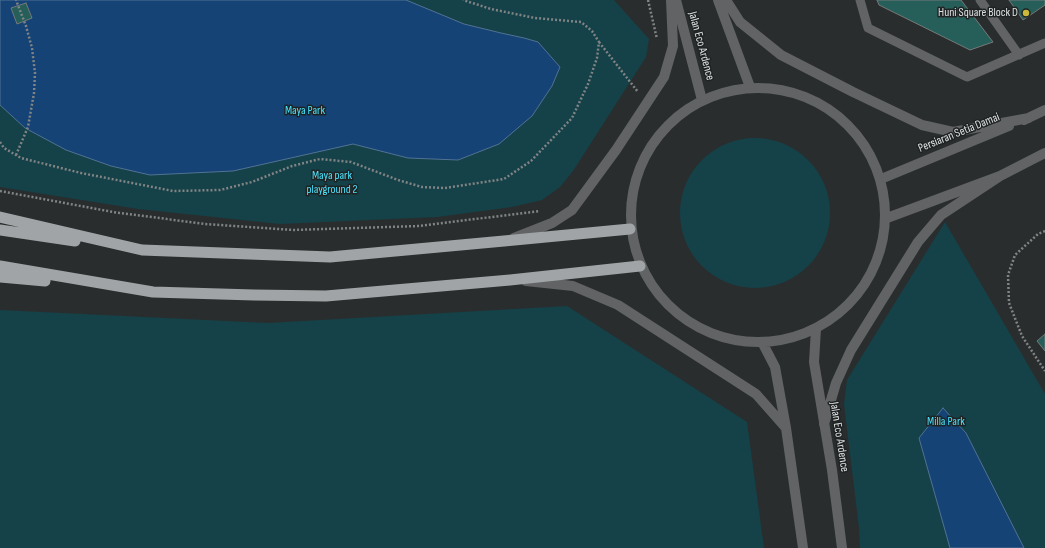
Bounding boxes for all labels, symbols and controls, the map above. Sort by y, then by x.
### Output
place label: Huni Square Block D [938,6,1018,20]
marker: Huni Square Block D [1021,8,1031,18]
street label: Jalan Eco Ardence [685,10,717,82]
park label: Maya Park [285,104,325,118]
street label: Persiaran Setia Damai [916,110,1002,156]
park label: Maya park playground 2 [306,169,358,197]
street label: Jalan Eco Ardence [826,401,852,473]
park label: Milla Park [927,415,965,429]

